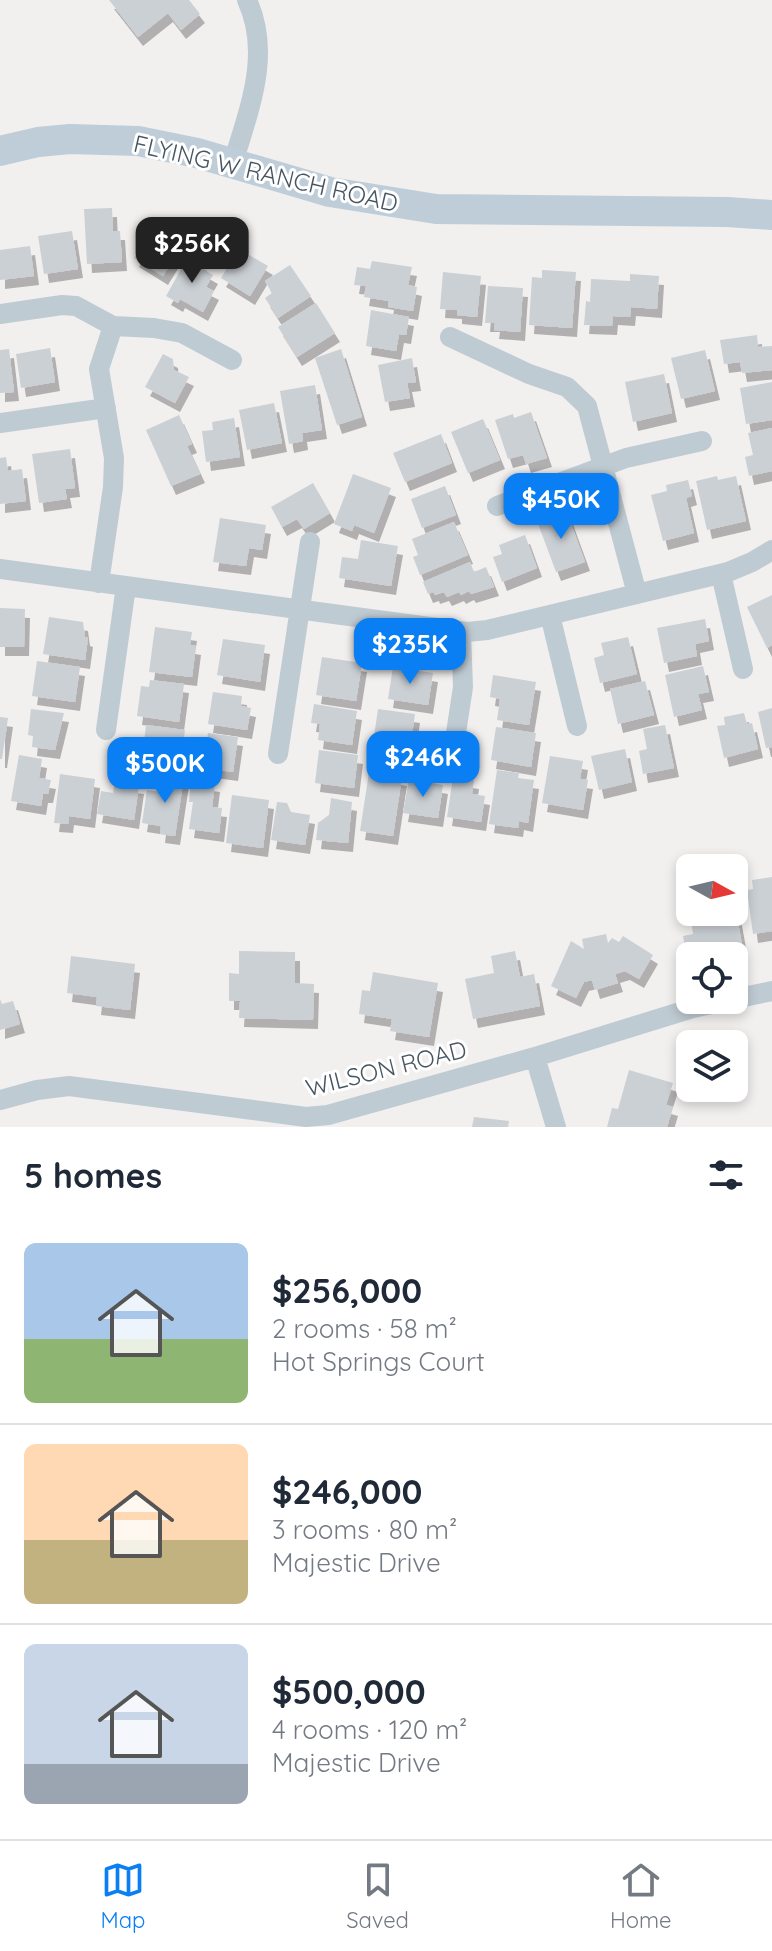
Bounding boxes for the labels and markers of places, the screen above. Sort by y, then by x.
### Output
pin: $256K [136,217,248,285]
pin: $450K [505,473,617,541]
pin: $235K [354,618,466,686]
pin: $246K [367,731,479,799]
pin: $500K [109,737,221,805]

